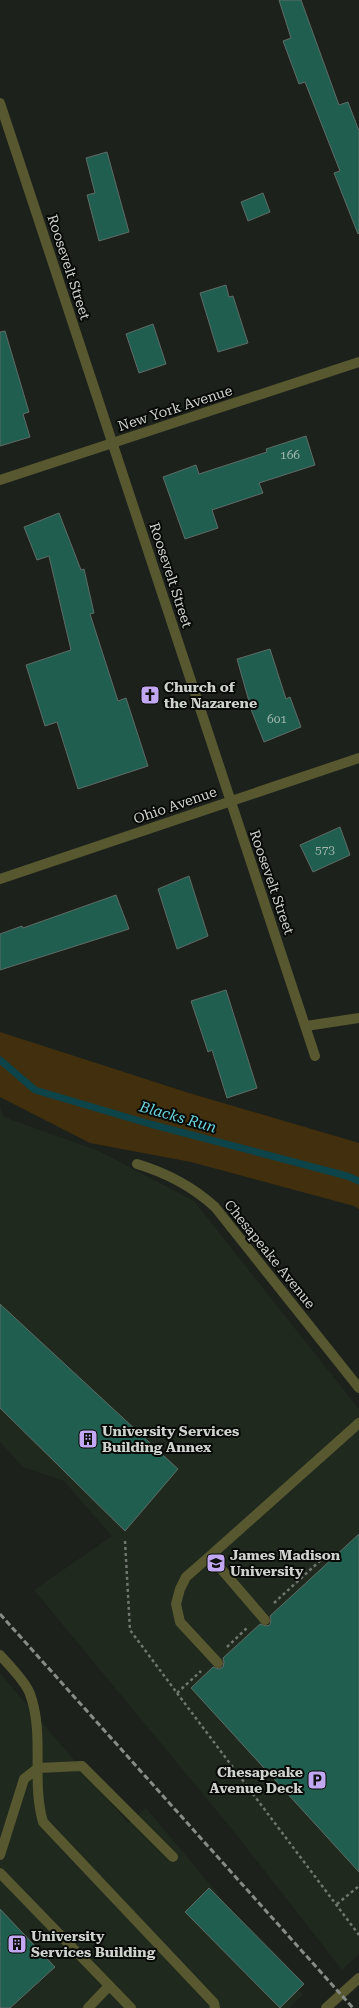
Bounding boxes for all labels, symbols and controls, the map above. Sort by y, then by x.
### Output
street label: Roosevelt Street [44,212,94,322]
street label: New York Avenue [116,382,234,434]
house number: 166 [280,448,300,462]
street label: Roosevelt Street [146,520,196,630]
place label: Church of the Nazarene [164,679,257,711]
church icon: Church of the Nazarene [139,684,161,706]
house number: 601 [267,712,287,726]
street label: Ohio Avenue [131,783,219,827]
street label: Roosevelt Street [247,828,297,936]
house number: 573 [315,843,335,857]
water label: Blacks Run [137,1097,219,1137]
street label: Chesapeake Avenue [221,1196,319,1312]
place label: University Services Building Annex [102,1423,239,1455]
building icon: University Services Building Annex [77,1428,99,1450]
place label: James Madison University [230,1547,341,1579]
school or university icon: James Madison University [205,1552,227,1574]
place label: Chesapeake Avenue Deck [210,1764,303,1796]
parking icon: Chesapeake Avenue Deck [306,1769,328,1791]
place label: University Services Building [31,1928,156,1960]
building icon: University Services Building [6,1933,28,1955]

